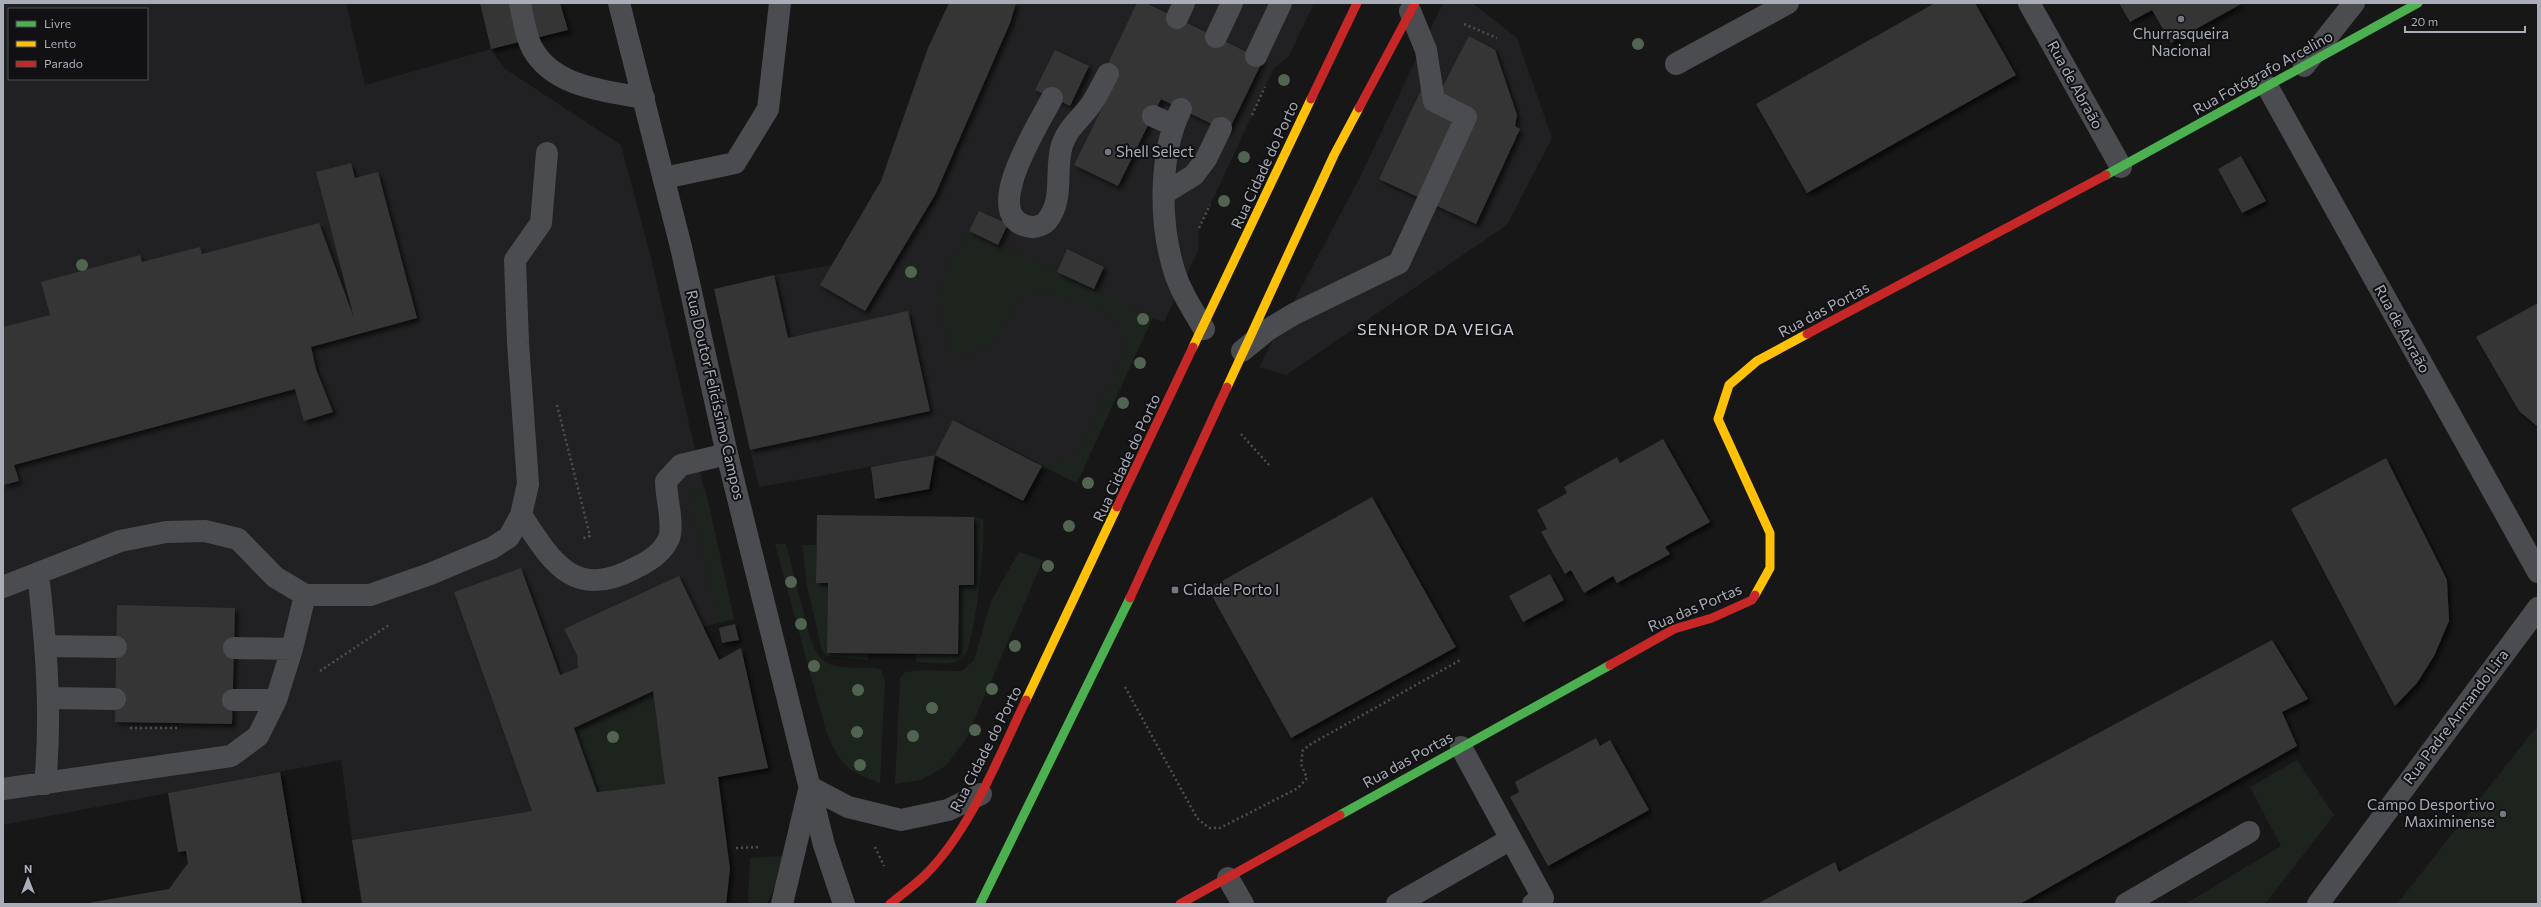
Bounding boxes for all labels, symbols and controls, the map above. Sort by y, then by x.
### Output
legend [8,8,148,80]
scale bar [2405,8,2525,34]
marker: Churrasqueira Nacional [2176,14,2186,24]
text: 20 m [2411,14,2438,28]
text: Livre [44,16,71,30]
place label: Churrasqueira Nacional [2133,24,2229,59]
street label: Rua Fotógrafo Arcelino [2189,26,2336,118]
text: Lento [44,36,76,50]
street label: Rua de Abraão [2044,37,2108,132]
text: Parado [44,56,83,70]
street label: Rua Cidade do Porto [1227,98,1302,231]
place label: Shell Select [1116,142,1194,160]
marker: Shell Select [1103,147,1113,157]
street label: Rua das Portas [1775,278,1872,341]
street label: Rua de Abraão [2371,281,2435,376]
street label: Rua Doutor Felicíssimo Campos [683,288,749,501]
district label: SENHOR DA VEIGA [1357,319,1515,338]
street label: Rua Cidade do Porto [1089,391,1164,524]
street label: Rua das Portas [1645,579,1744,635]
place label: Cidade Porto I [1183,580,1279,598]
marker: Cidade Porto I [1170,585,1180,595]
street label: Rua Padre Armando Lira [2399,645,2512,787]
street label: Rua Cidade do Porto [946,683,1025,814]
street label: Rua das Portas [1359,727,1456,791]
place label: Campo Desportivo Maximinense [2367,795,2495,830]
marker: Campo Desportivo Maximinense [2498,809,2508,819]
north arrow [8,859,48,899]
text: N [24,862,32,875]

